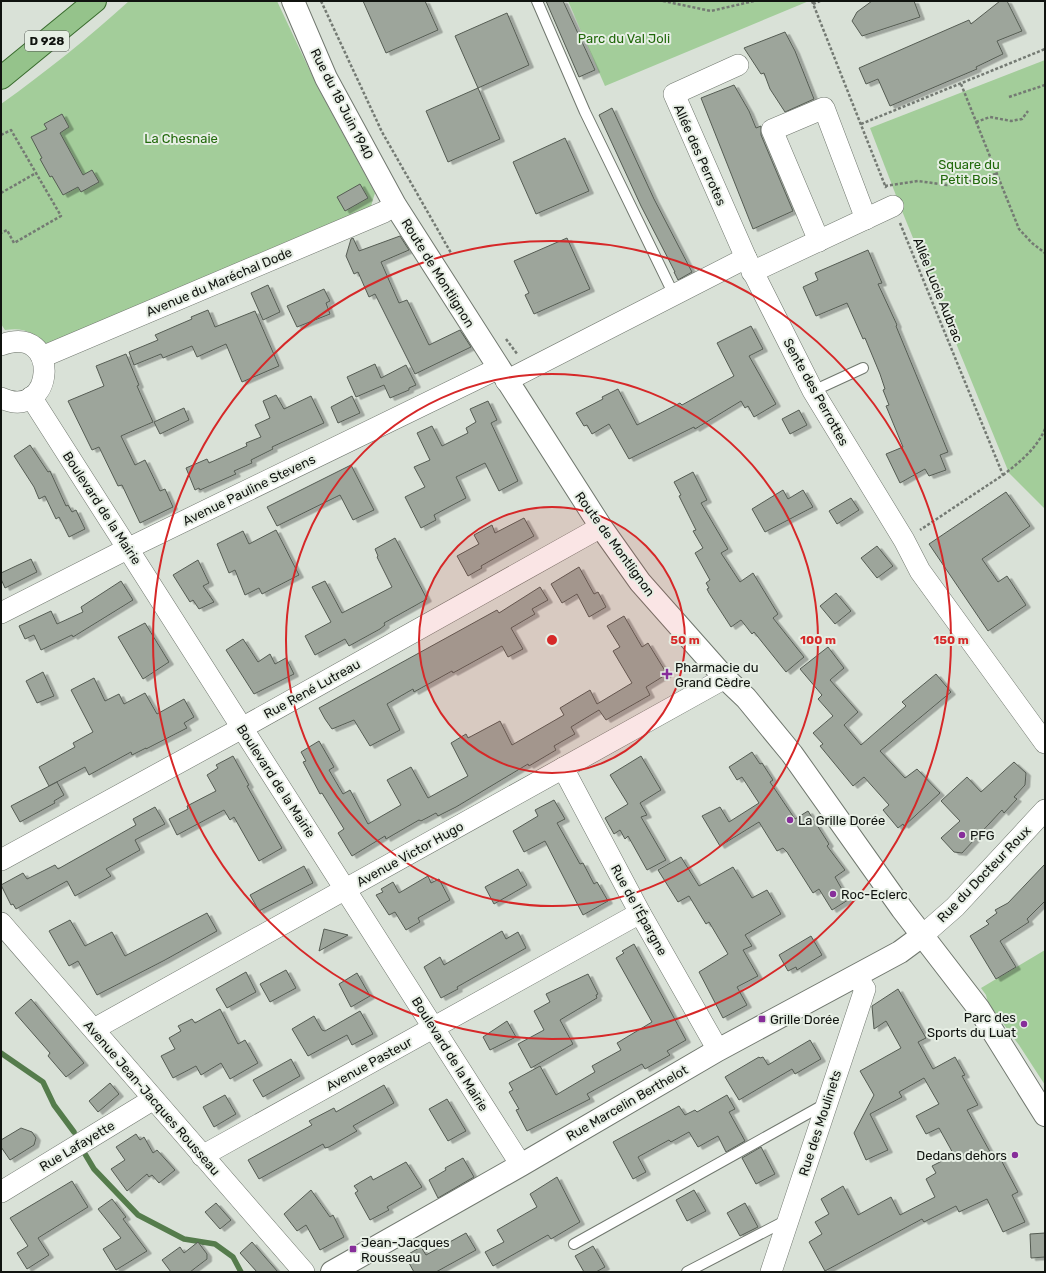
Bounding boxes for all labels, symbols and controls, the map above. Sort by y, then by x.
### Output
road number: D 928 [25,31,69,51]
park label: Parc du Val Joli [578,31,670,46]
street label: Rue du 18 Juin 1940 [308,46,376,162]
street label: Allée des Perrotes [671,102,729,208]
park label: La Chesnaie [144,131,218,146]
park label: Square du Petit Bois [938,157,1000,187]
street label: Route de Montlignon [398,216,478,331]
street label: Allée Lucie Aubrac [910,235,966,345]
street label: Avenue du Maréchal Dode [144,244,294,320]
street label: Sente des Perrottes [780,336,852,449]
street label: Boulevard de la Mairie [60,449,144,567]
street label: Avenue Pauline Stevens [180,451,318,529]
street label: Route de Montlignon [571,489,658,600]
centre of rings [545,633,559,647]
text: 50 m [670,633,700,647]
text: 100 m [800,633,836,647]
text: 150 m [933,633,969,647]
street label: Rue René Lutreau [261,656,363,722]
place label: Pharmacie du Grand Cèdre [675,660,758,690]
marker: Pharmacie du Grand Cèdre [662,669,672,679]
street label: Boulevard de la Mairie [234,722,318,840]
place label: La Grille Dorée [798,813,885,828]
marker: La Grille Dorée [785,815,795,825]
street label: Avenue Victor Hugo [354,818,467,890]
street label: Rue du Docteur Roux [934,823,1034,925]
place label: PFG [970,828,995,843]
marker: PFG [957,830,967,840]
street label: Rue de l'Épargne [607,862,670,959]
place label: Roc-Eclerc [841,887,908,902]
marker: Roc-Eclerc [828,889,838,899]
street label: Boulevard de la Mairie [409,994,491,1114]
place label: Parc des Sports du Luat [927,1010,1016,1040]
place label: Grille Dorée [770,1012,840,1027]
marker: Grille Dorée [757,1014,767,1024]
street label: Avenue Jean-Jacques Rousseau [81,1018,223,1178]
marker: Parc des Sports du Luat [1019,1019,1029,1029]
street label: Avenue Pasteur [323,1034,415,1094]
street label: Rue Marcelin Berthelot [564,1062,690,1144]
street label: Rue des Moulinets [796,1068,844,1178]
street label: Rue Lafayette [37,1118,117,1174]
place label: Dedans dehors [916,1148,1007,1163]
marker: Dedans dehors [1010,1150,1020,1160]
place label: Jean-Jacques Rousseau [361,1235,450,1265]
marker: Jean-Jacques Rousseau [348,1244,358,1254]

